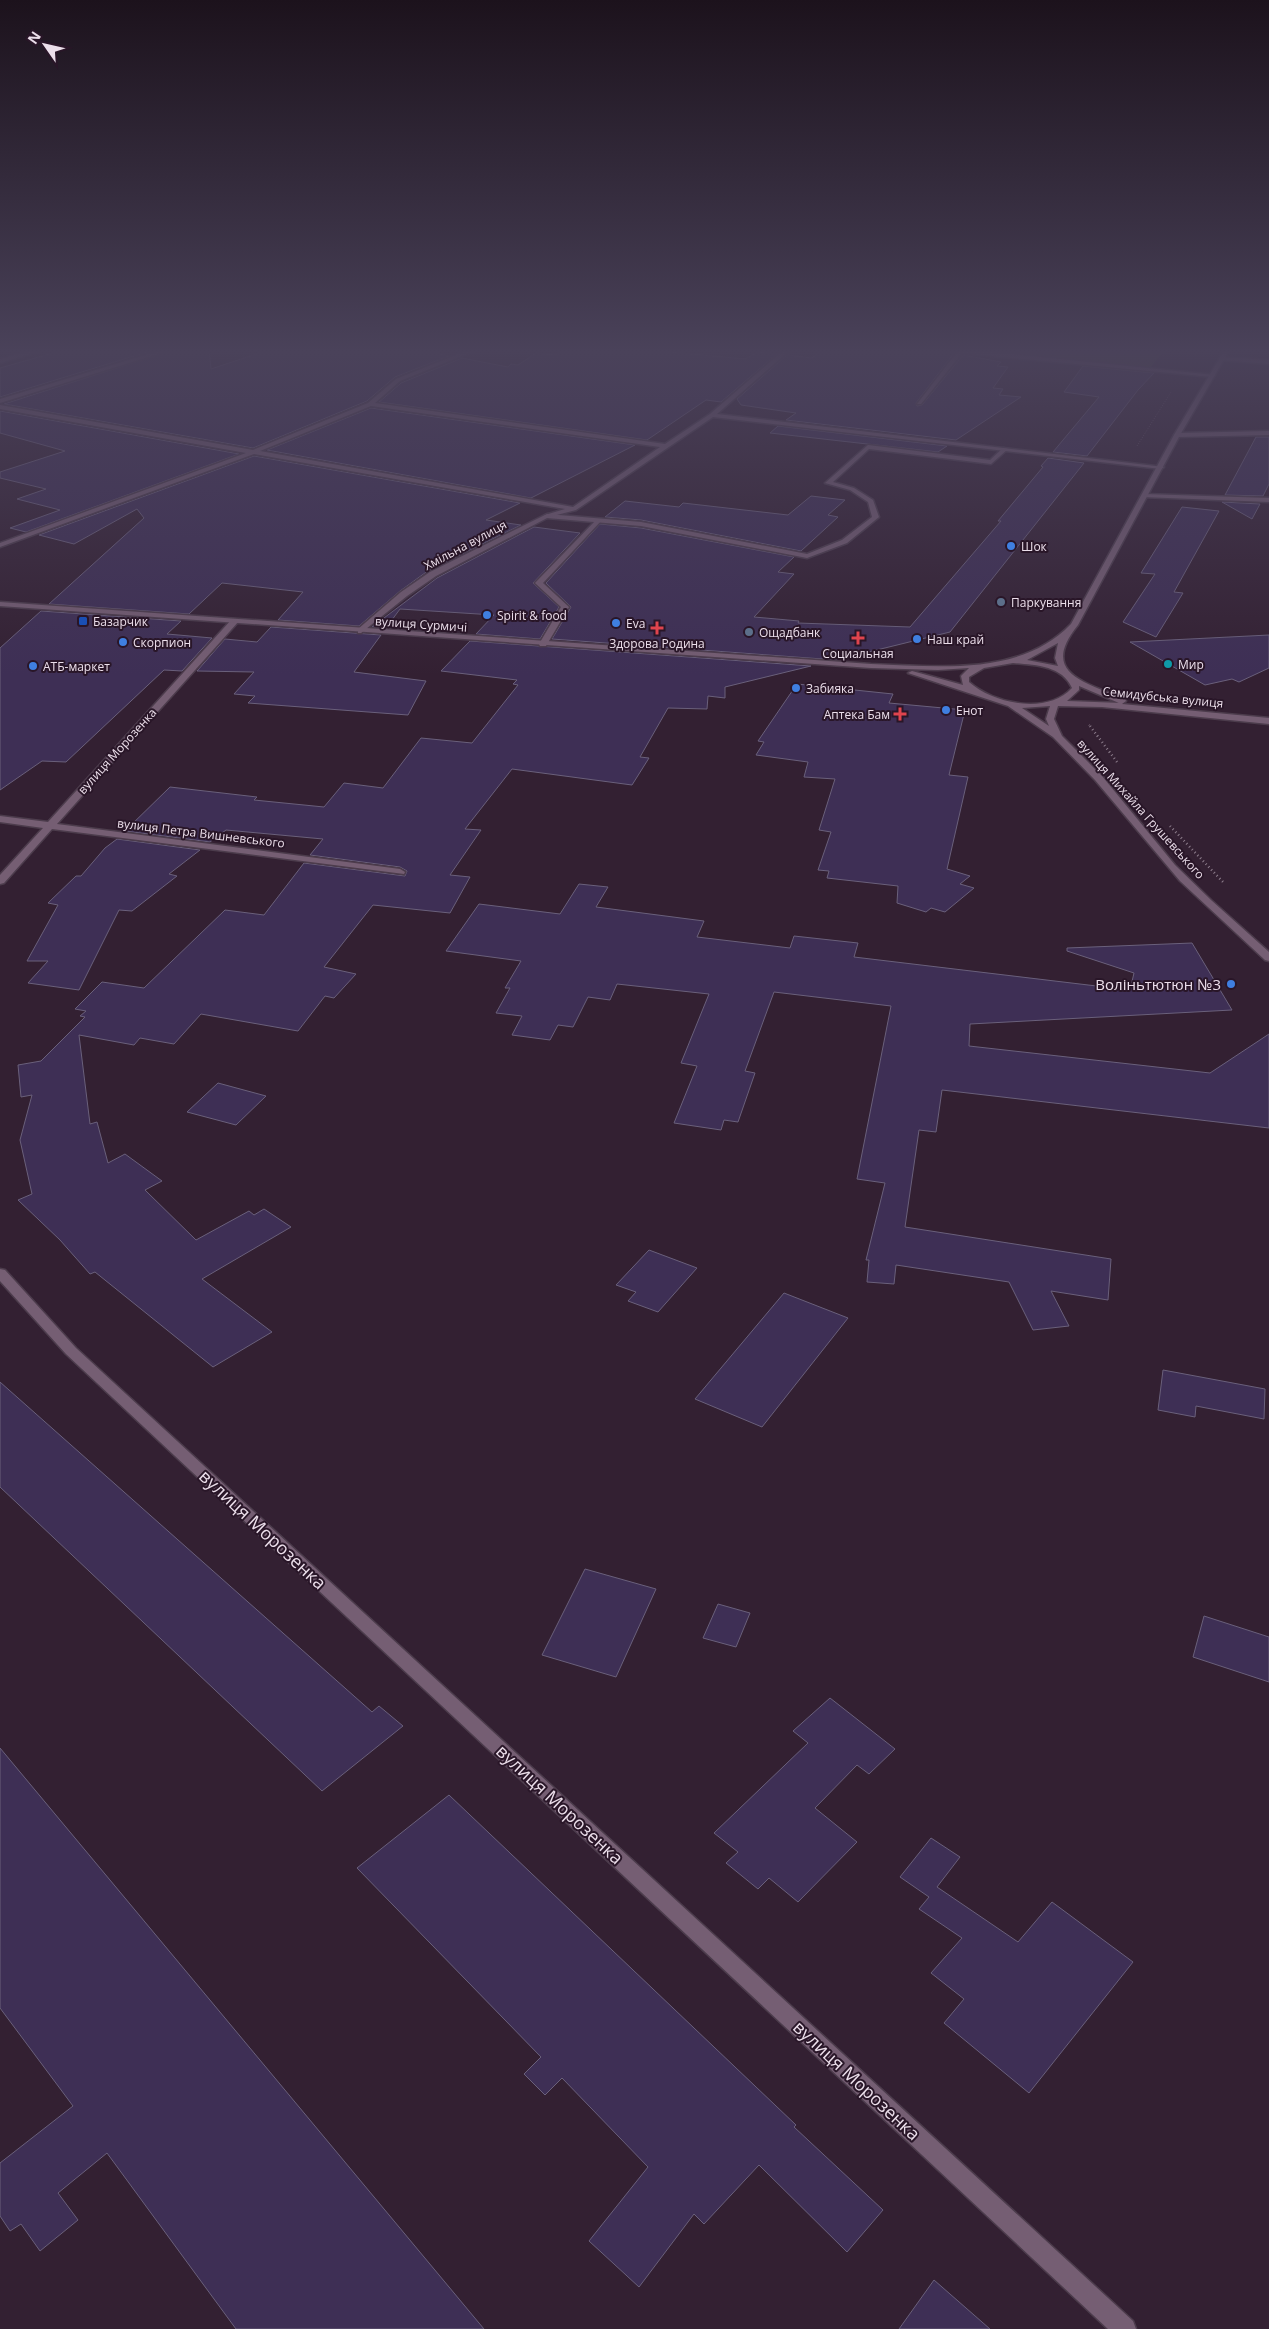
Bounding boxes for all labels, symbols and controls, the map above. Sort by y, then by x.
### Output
north arrow [20,20,70,70]
text: N [23,27,45,47]
street label: Хмільна вулиця [421,516,509,574]
place label: Шок [1021,538,1048,555]
marker: Шок [1005,540,1017,552]
place label: Паркування [1011,594,1081,611]
marker: Паркування [995,596,1007,608]
place label: Spirit & food [497,607,567,624]
marker: Spirit & food [481,609,493,621]
street label: вулиця Сурмичі [374,612,468,636]
place label: Базарчик [93,613,149,630]
marker: Базарчик [77,615,89,627]
place label: Eva [626,615,645,632]
marker: Eva [610,617,622,629]
marker: Здорова Родина [651,622,663,634]
place label: Ощадбанк [759,624,821,641]
marker: Ощадбанк [743,626,755,638]
place label: Наш край [927,631,984,648]
marker: Социальная [852,632,864,644]
marker: Наш край [911,633,923,645]
place label: Скорпион [133,634,191,651]
place label: Здорова Родина [609,635,705,652]
marker: Скорпион [117,636,129,648]
place label: Социальная [822,645,894,662]
place label: Мир [1178,656,1204,673]
place label: АТБ-маркет [43,658,110,675]
marker: Мир [1162,658,1174,670]
marker: АТБ-маркет [27,660,39,672]
place label: Забияка [806,680,854,697]
marker: Забияка [790,682,802,694]
street label: Семидубська вулиця [1102,682,1224,712]
place label: Енот [956,702,983,719]
street label: вулиця Морозенка [74,704,160,798]
marker: Енот [940,704,952,716]
place label: Аптека Бам [824,706,890,723]
marker: Аптека Бам [894,708,906,720]
street label: вулиця Михайла Грушевського [1074,735,1208,883]
street label: вулиця Петра Вишневського [116,814,286,852]
place label: Воліньтютюн №3 [1095,974,1221,994]
marker: Воліньтютюн №3 [1225,978,1237,990]
street label: вулиця Морозенка [194,1464,332,1594]
street label: вулиця Морозенка [491,1739,629,1869]
street label: вулиця Морозенка [788,2015,926,2145]

